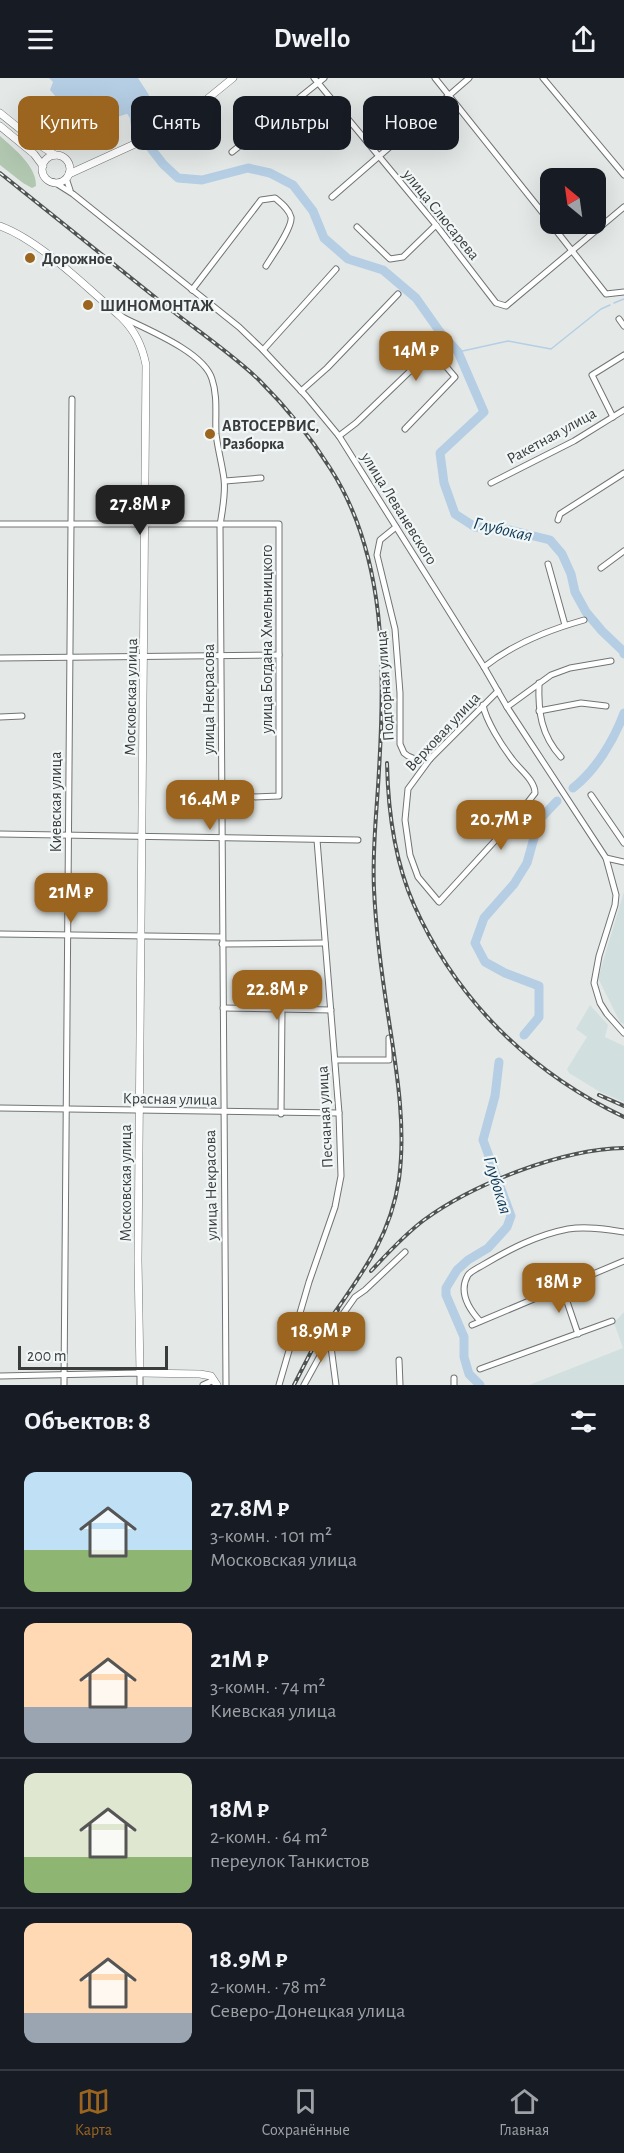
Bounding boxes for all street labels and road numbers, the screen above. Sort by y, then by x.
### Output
street label: улица Слюсарева [398,165,483,264]
street label: Ракетная улица [504,405,599,468]
street label: улица Леваневского [357,449,440,568]
street label: улица Богдана Хмельницкого [259,544,276,735]
street label: Подгорная улица [373,630,398,742]
street label: Московская улица [122,638,141,756]
street label: улица Некрасова [201,644,218,755]
street label: Верховая улица [402,689,484,775]
street label: Киевская улица [48,751,65,853]
street label: Песчаная улица [314,1065,337,1169]
street label: Красная улица [122,1090,217,1109]
street label: Московская улица [118,1124,135,1242]
street label: улица Некрасова [202,1129,221,1241]

